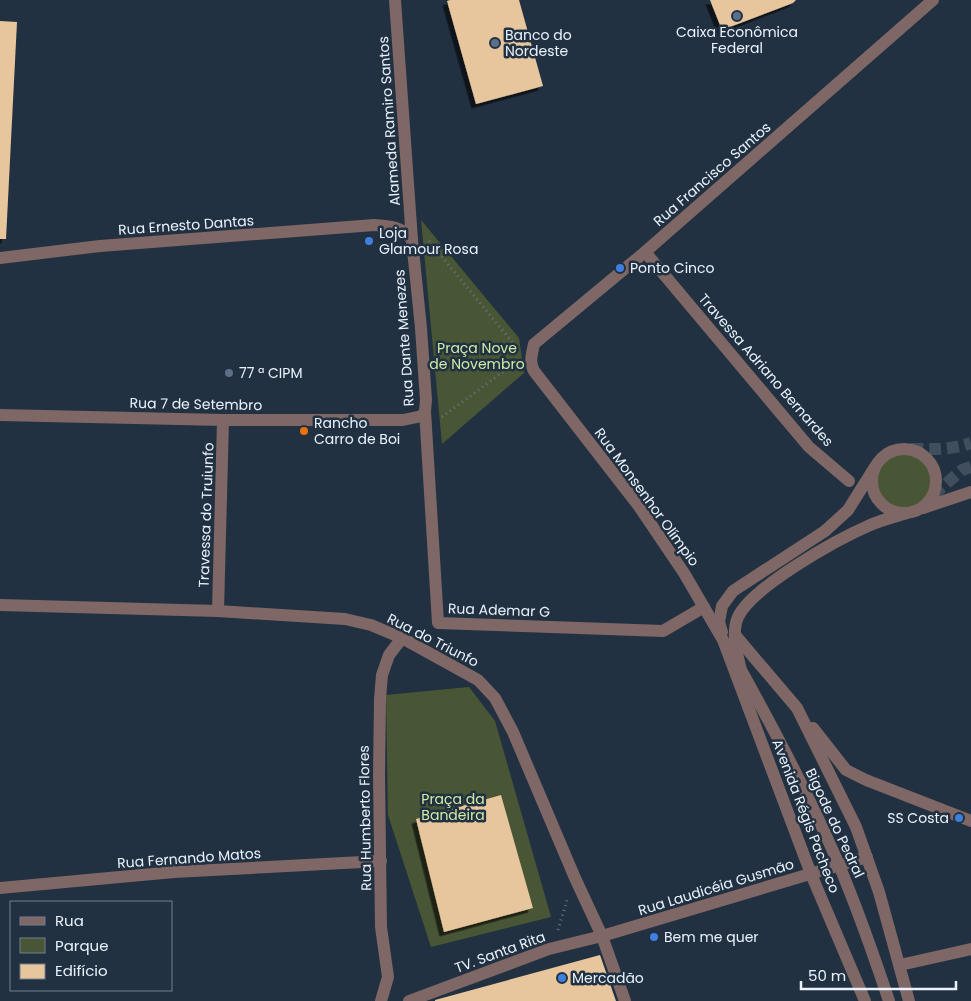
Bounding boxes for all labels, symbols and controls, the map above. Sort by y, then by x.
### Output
marker: Caixa Econômica Federal [731,10,743,22]
place label: Caixa Econômica Federal [676,22,798,58]
place label: Banco do Nordeste [505,25,572,61]
street label: Alameda Ramiro Santos [373,36,405,206]
marker: Banco do Nordeste [489,37,501,49]
street label: Rua Francisco Santos [649,117,775,231]
street label: Rua Ernesto Dantas [117,210,255,240]
place label: Loja Glamour Rosa [379,223,478,259]
marker: Loja Glamour Rosa [363,235,375,247]
place label: Ponto Cinco [630,258,715,278]
marker: Ponto Cinco [614,262,626,274]
street label: Rua Dante Menezes [389,269,419,407]
street label: Travessa Adriano Bernardes [694,289,838,451]
park label: Praça Nove de Novembro [429,338,525,374]
place label: 77 ª CIPM [239,363,302,383]
marker: 77 ª CIPM [223,367,235,379]
street label: Rua 7 de Setembro [129,393,263,415]
place label: Rancho Carro de Boi [314,413,400,449]
street label: Rua Monsenhor Olímpio [590,424,704,570]
marker: Rancho Carro de Boi [298,425,310,437]
street label: Travessa do Truiunfo [193,442,219,588]
street label: Rua Ademar G [448,598,550,622]
street label: Rua do Triunfo [384,608,482,672]
street label: Avenida Régis Pacheco [767,736,845,896]
street label: Rua Humberto Flores [354,745,376,891]
street label: Bigode do Pedral [801,765,869,881]
park label: Praça da Bandeira [421,789,485,825]
place label: SS Costa [887,808,949,828]
marker: SS Costa [953,812,965,824]
street label: Rua Fernando Matos [116,843,262,873]
street label: Rua Laudicéia Gusmão [636,854,796,920]
legend [10,901,172,991]
text: Rua [55,910,84,931]
street label: TV. Santa Rita [452,926,548,978]
place label: Bem me quer [664,927,759,947]
marker: Bem me quer [648,931,660,943]
text: Parque [55,935,108,956]
scale bar [801,958,956,990]
text: Edifício [55,960,108,981]
text: 50 m [808,965,846,986]
place label: Mercadão [572,968,644,988]
marker: Mercadão [556,972,568,984]

